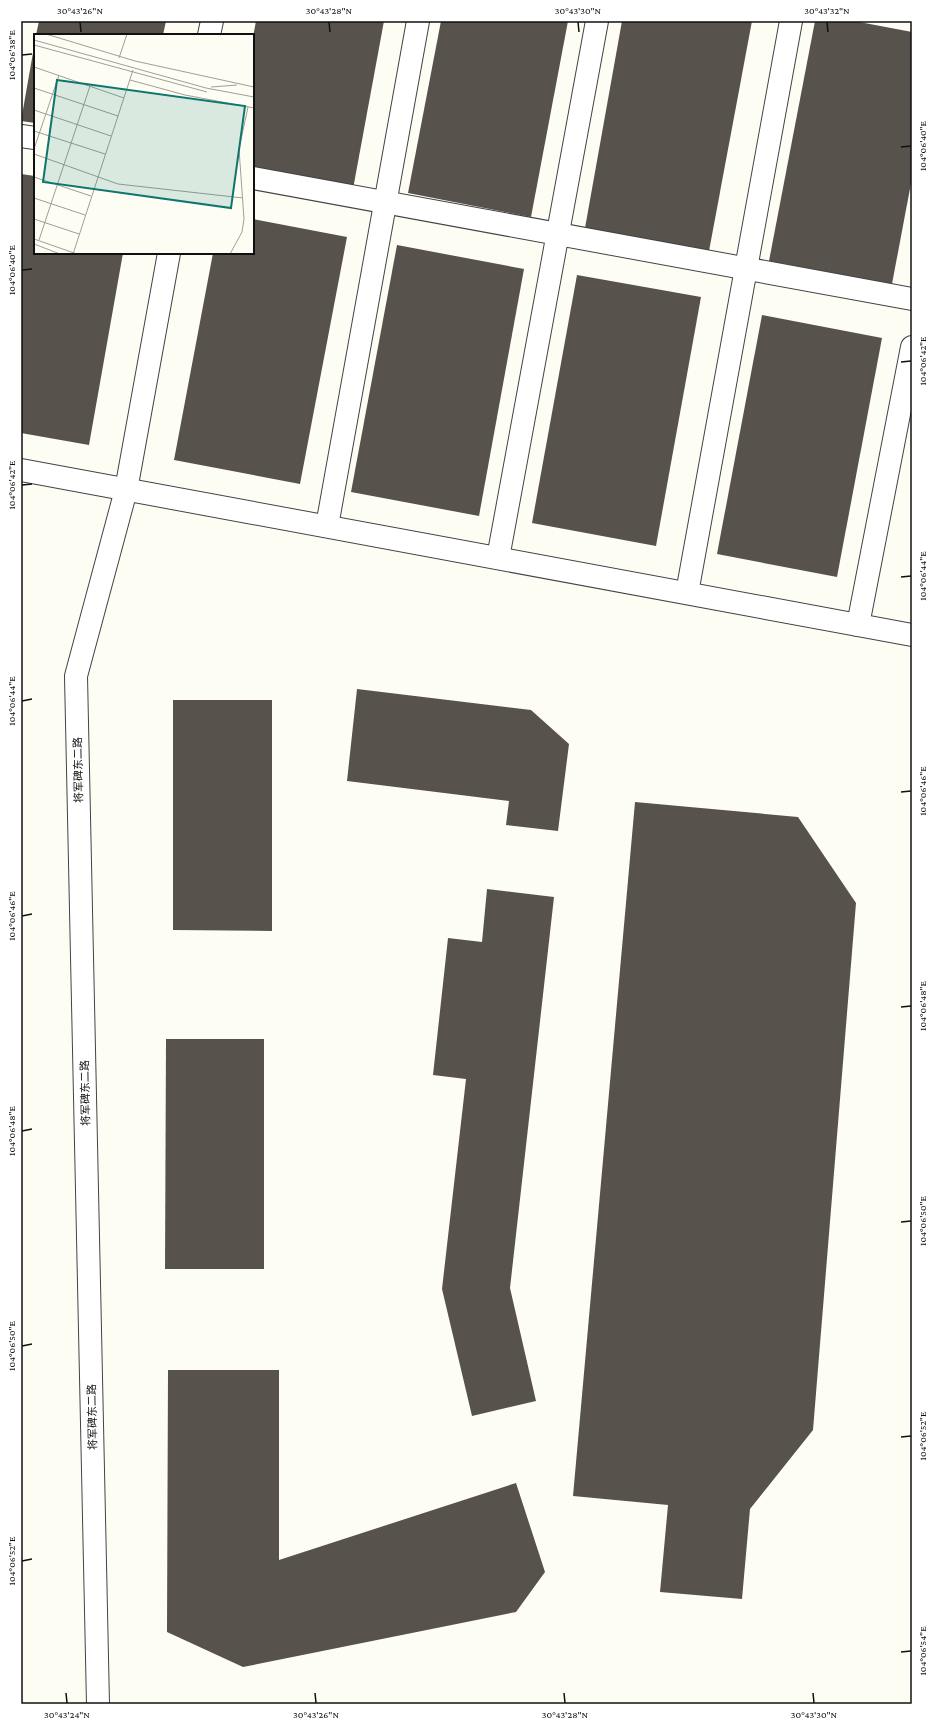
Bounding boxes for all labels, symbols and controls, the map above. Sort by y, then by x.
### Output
text: 30°43'26"N [57,5,103,16]
text: 30°43'28"N [306,5,353,16]
text: 30°43'30"N [555,5,602,16]
text: 30°43'32"N [804,5,850,16]
text: 104°06'38"E [6,30,17,80]
inset map [34,34,254,254]
text: 104°06'40"E [917,120,928,171]
text: 104°06'40"E [6,244,17,295]
text: 104°06'42"E [917,336,928,386]
text: 104°06'42"E [6,460,17,510]
text: 104°06'44"E [917,551,928,601]
text: 104°06'44"E [6,676,17,726]
street label: 将军碑东二路 [71,737,85,803]
text: 104°06'46"E [917,766,928,816]
text: 104°06'46"E [6,891,17,941]
text: 104°06'48"E [917,981,928,1031]
street label: 将军碑东二路 [78,1060,92,1126]
text: 104°06'48"E [6,1106,17,1156]
text: 104°06'50"E [917,1196,928,1246]
text: 104°06'50"E [6,1321,17,1371]
street label: 将军碑东二路 [85,1384,99,1450]
text: 104°06'52"E [917,1411,928,1460]
text: 104°06'52"E [6,1536,17,1585]
text: 104°06'54"E [917,1626,928,1676]
text: 30°43'24"N [44,1709,90,1720]
text: 30°43'26"N [293,1709,339,1720]
text: 30°43'28"N [542,1709,589,1720]
text: 30°43'30"N [791,1709,838,1720]

